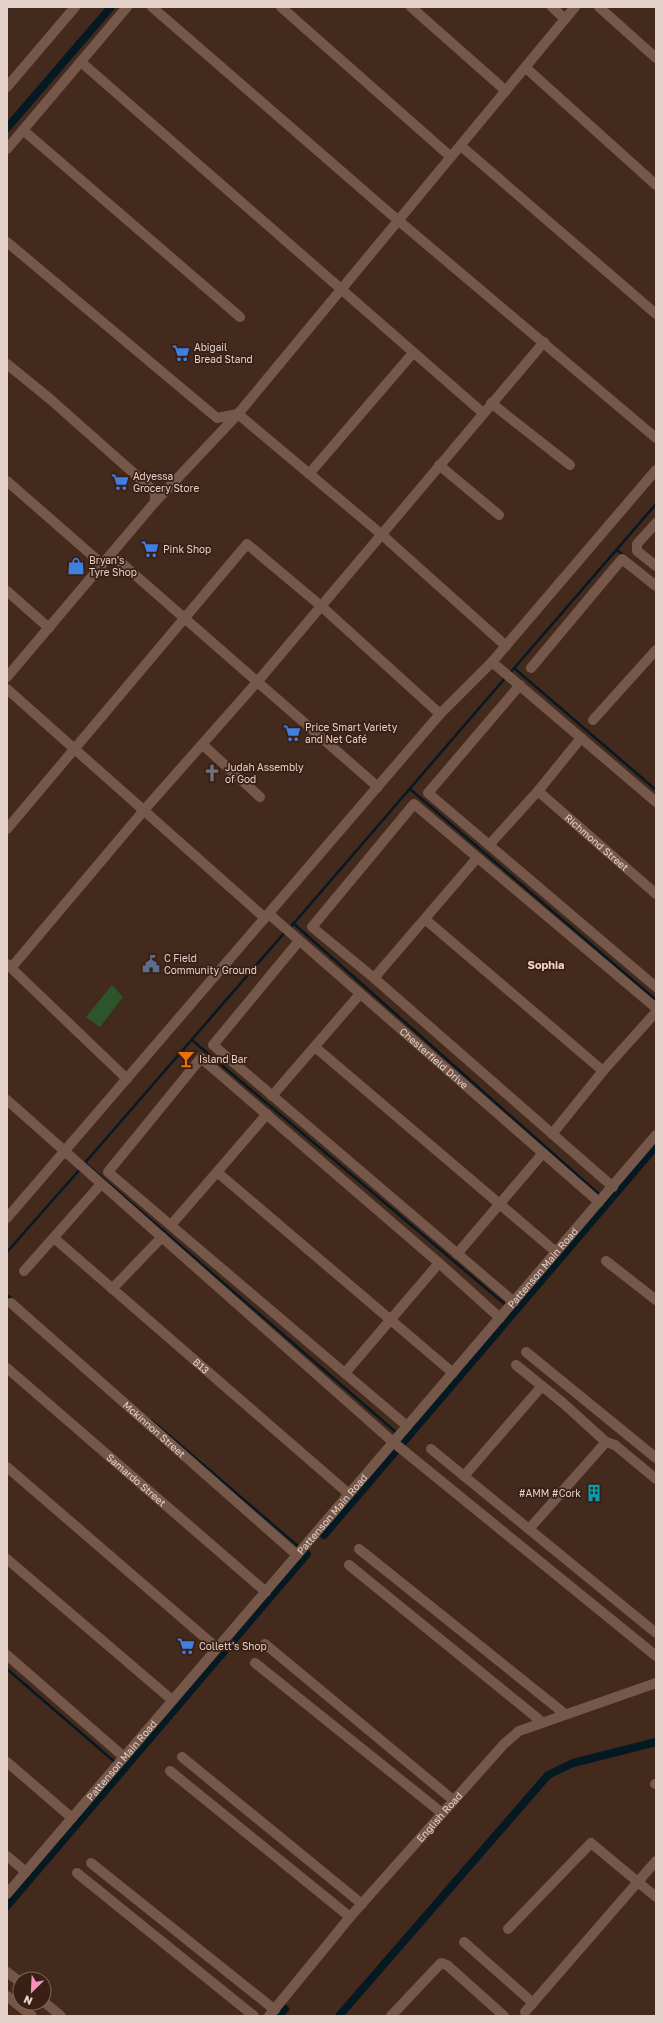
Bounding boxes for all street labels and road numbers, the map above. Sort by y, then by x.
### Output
street label: Richmond Street [563,811,631,873]
street label: Chesterfield Drive [397,1025,471,1091]
street label: Pattenson Main Road [505,1225,580,1310]
street label: B13 [191,1356,212,1376]
street label: Mckinnon Street [121,1399,188,1460]
street label: Samardo Street [104,1451,169,1509]
street label: Pattenson Main Road [294,1471,370,1557]
street label: Pattenson Main Road [84,1718,159,1803]
street label: English Road [414,1789,465,1844]

